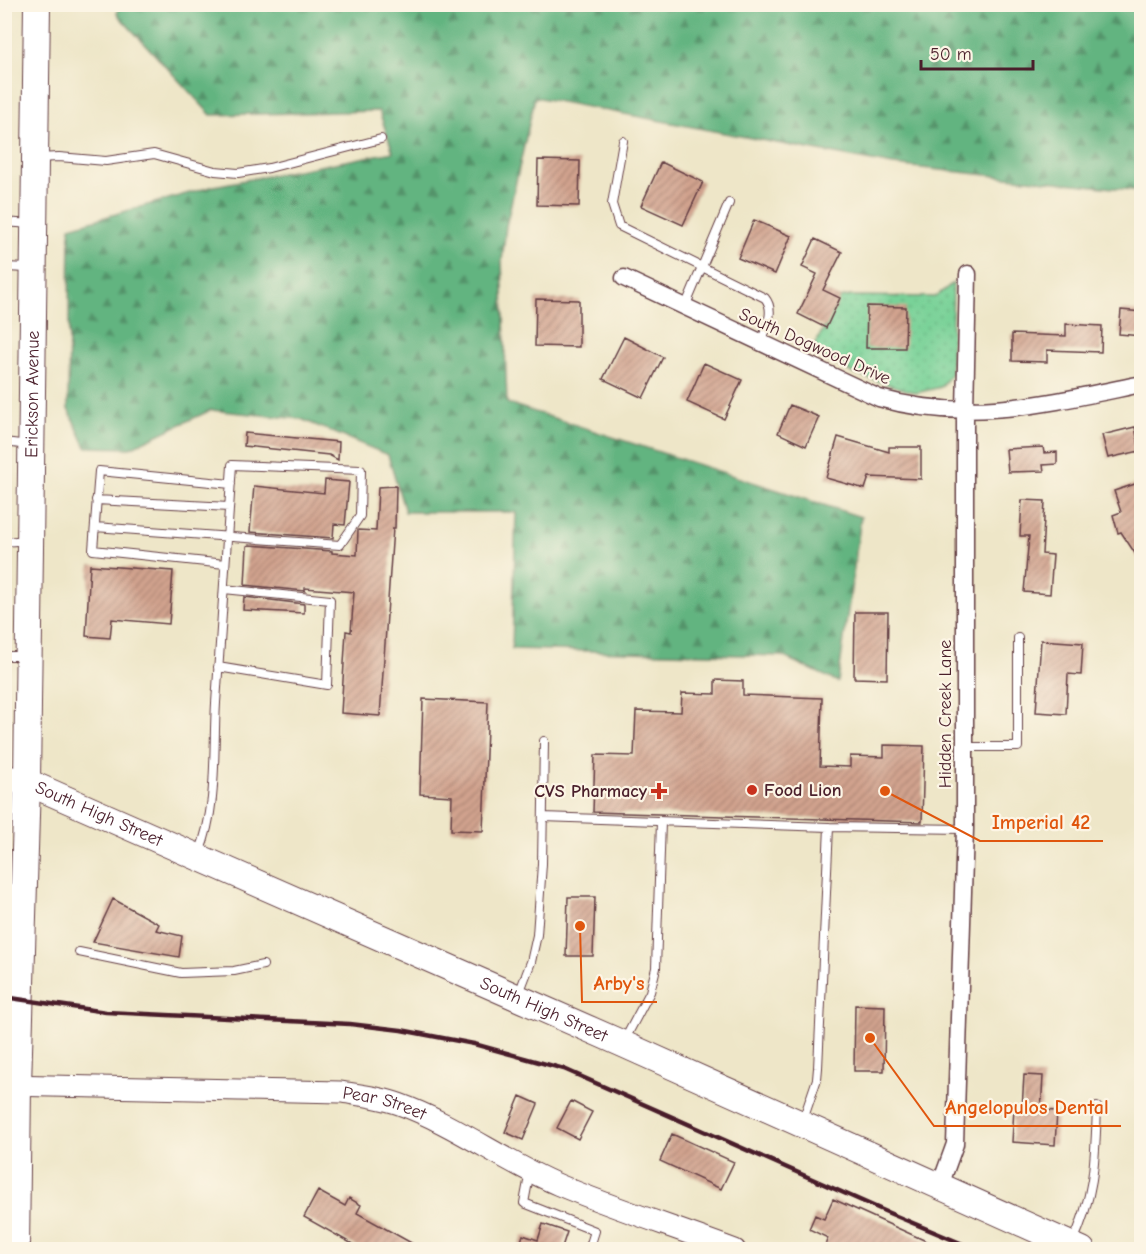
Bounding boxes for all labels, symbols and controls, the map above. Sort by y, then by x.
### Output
scale bar [921,33,1034,71]
text: 50 m [930,44,972,65]
street label: South Dogwood Drive [736,304,894,389]
street label: Erickson Avenue [21,330,44,458]
street label: Hidden Creek Lane [935,640,956,788]
street label: South High Street [32,777,166,852]
place label: Food Lion [764,780,842,801]
place label: CVS Pharmacy [534,781,648,802]
marker: Food Lion [745,783,759,797]
marker: CVS Pharmacy [652,784,666,798]
callout: Imperial 42 [980,803,1103,841]
text: Imperial 42 [992,811,1090,834]
callout: Arby's [582,964,657,1002]
text: Arby's [593,972,645,995]
street label: South High Street [477,973,611,1047]
street label: Pear Street [341,1082,430,1125]
callout: Angelopulos Dental [934,1088,1121,1126]
text: Angelopulos Dental [945,1096,1109,1119]

